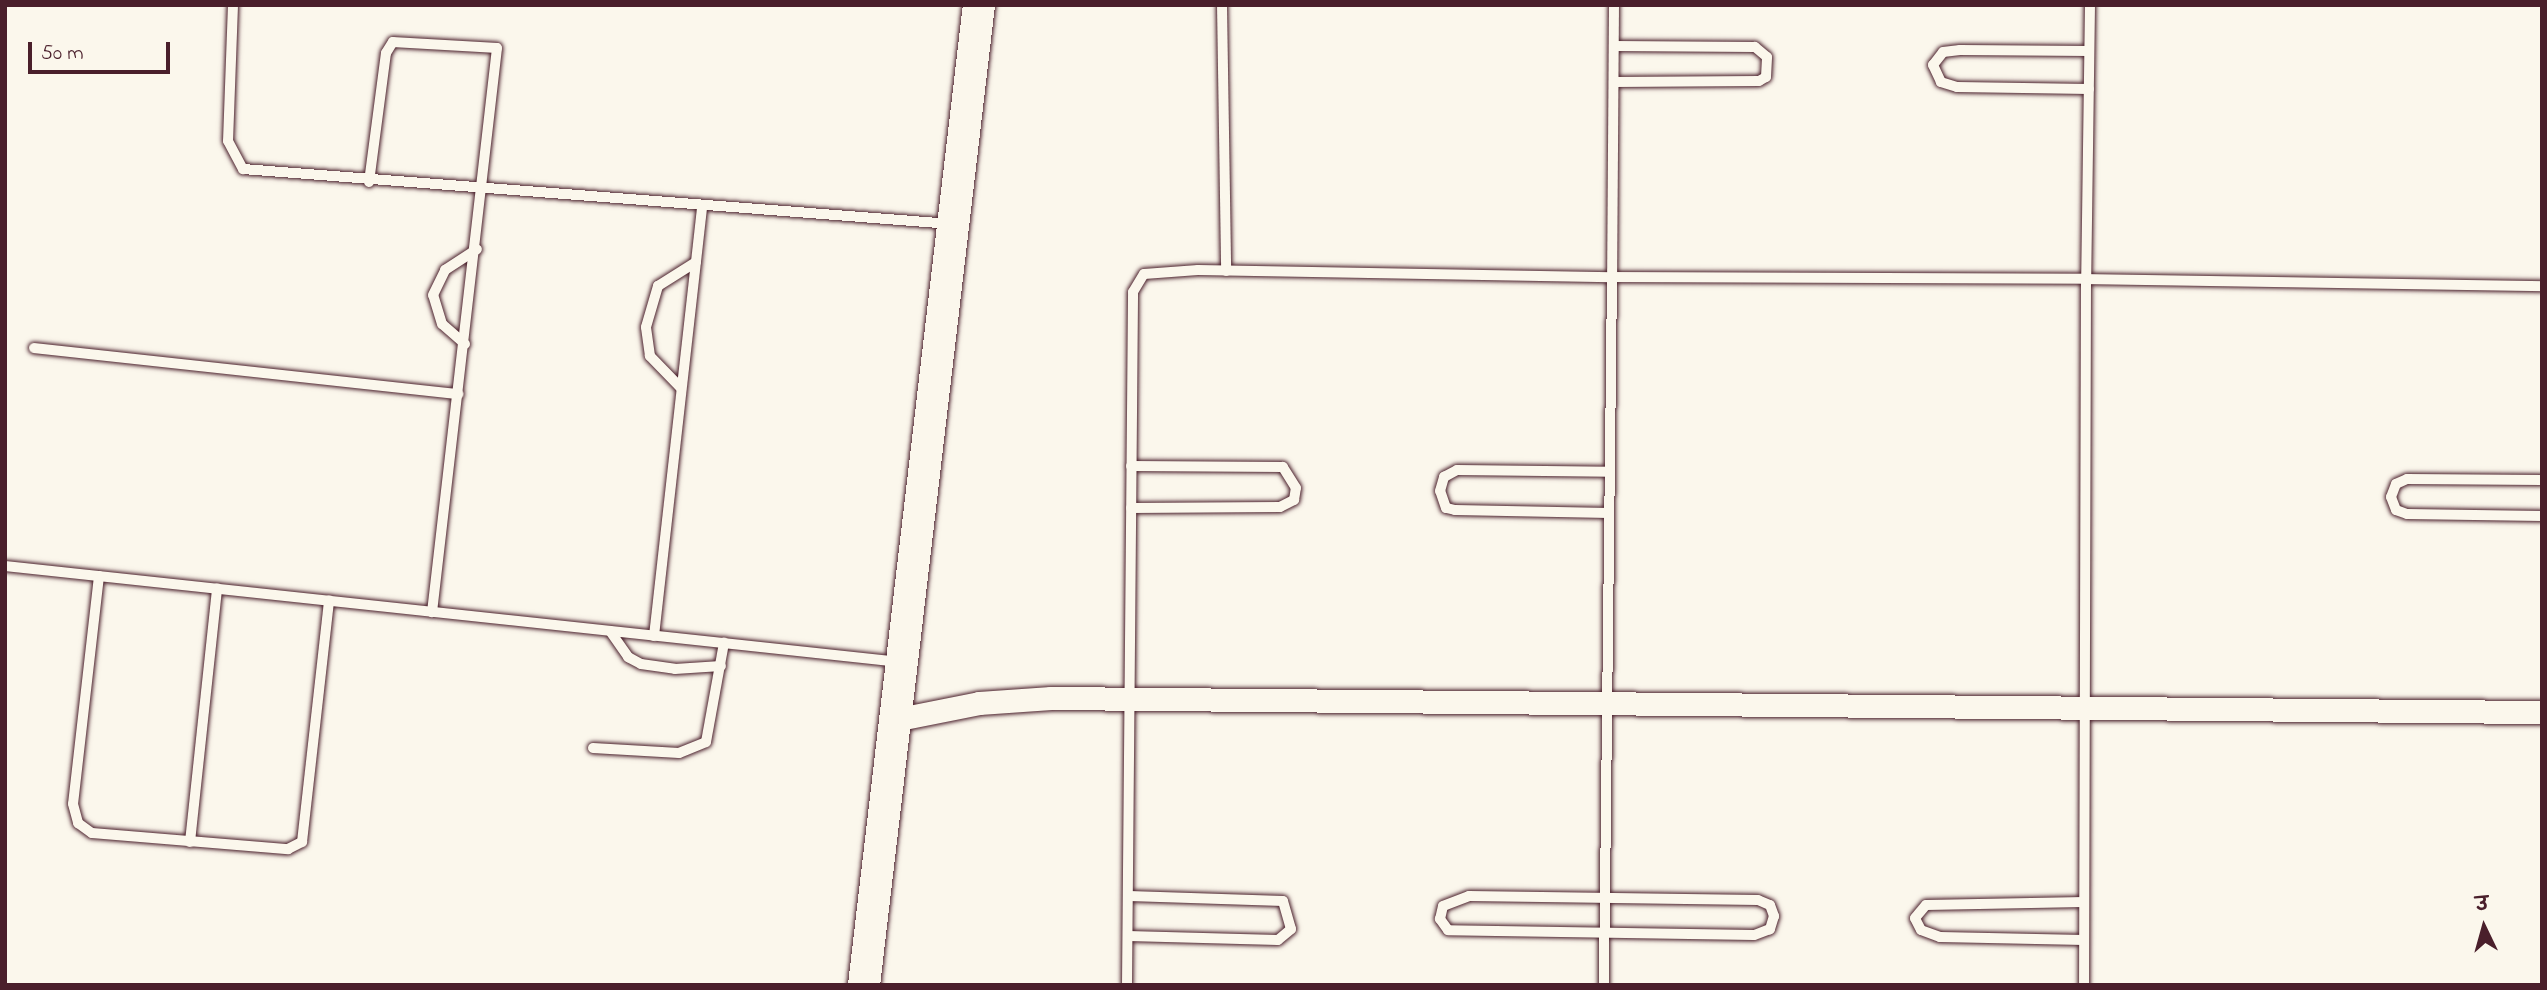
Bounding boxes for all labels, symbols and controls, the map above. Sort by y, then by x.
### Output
scale bar [32,28,173,72]
text: 50 m [41,39,84,69]
north arrow [2449,892,2519,962]
text: उ [2475,892,2490,920]

